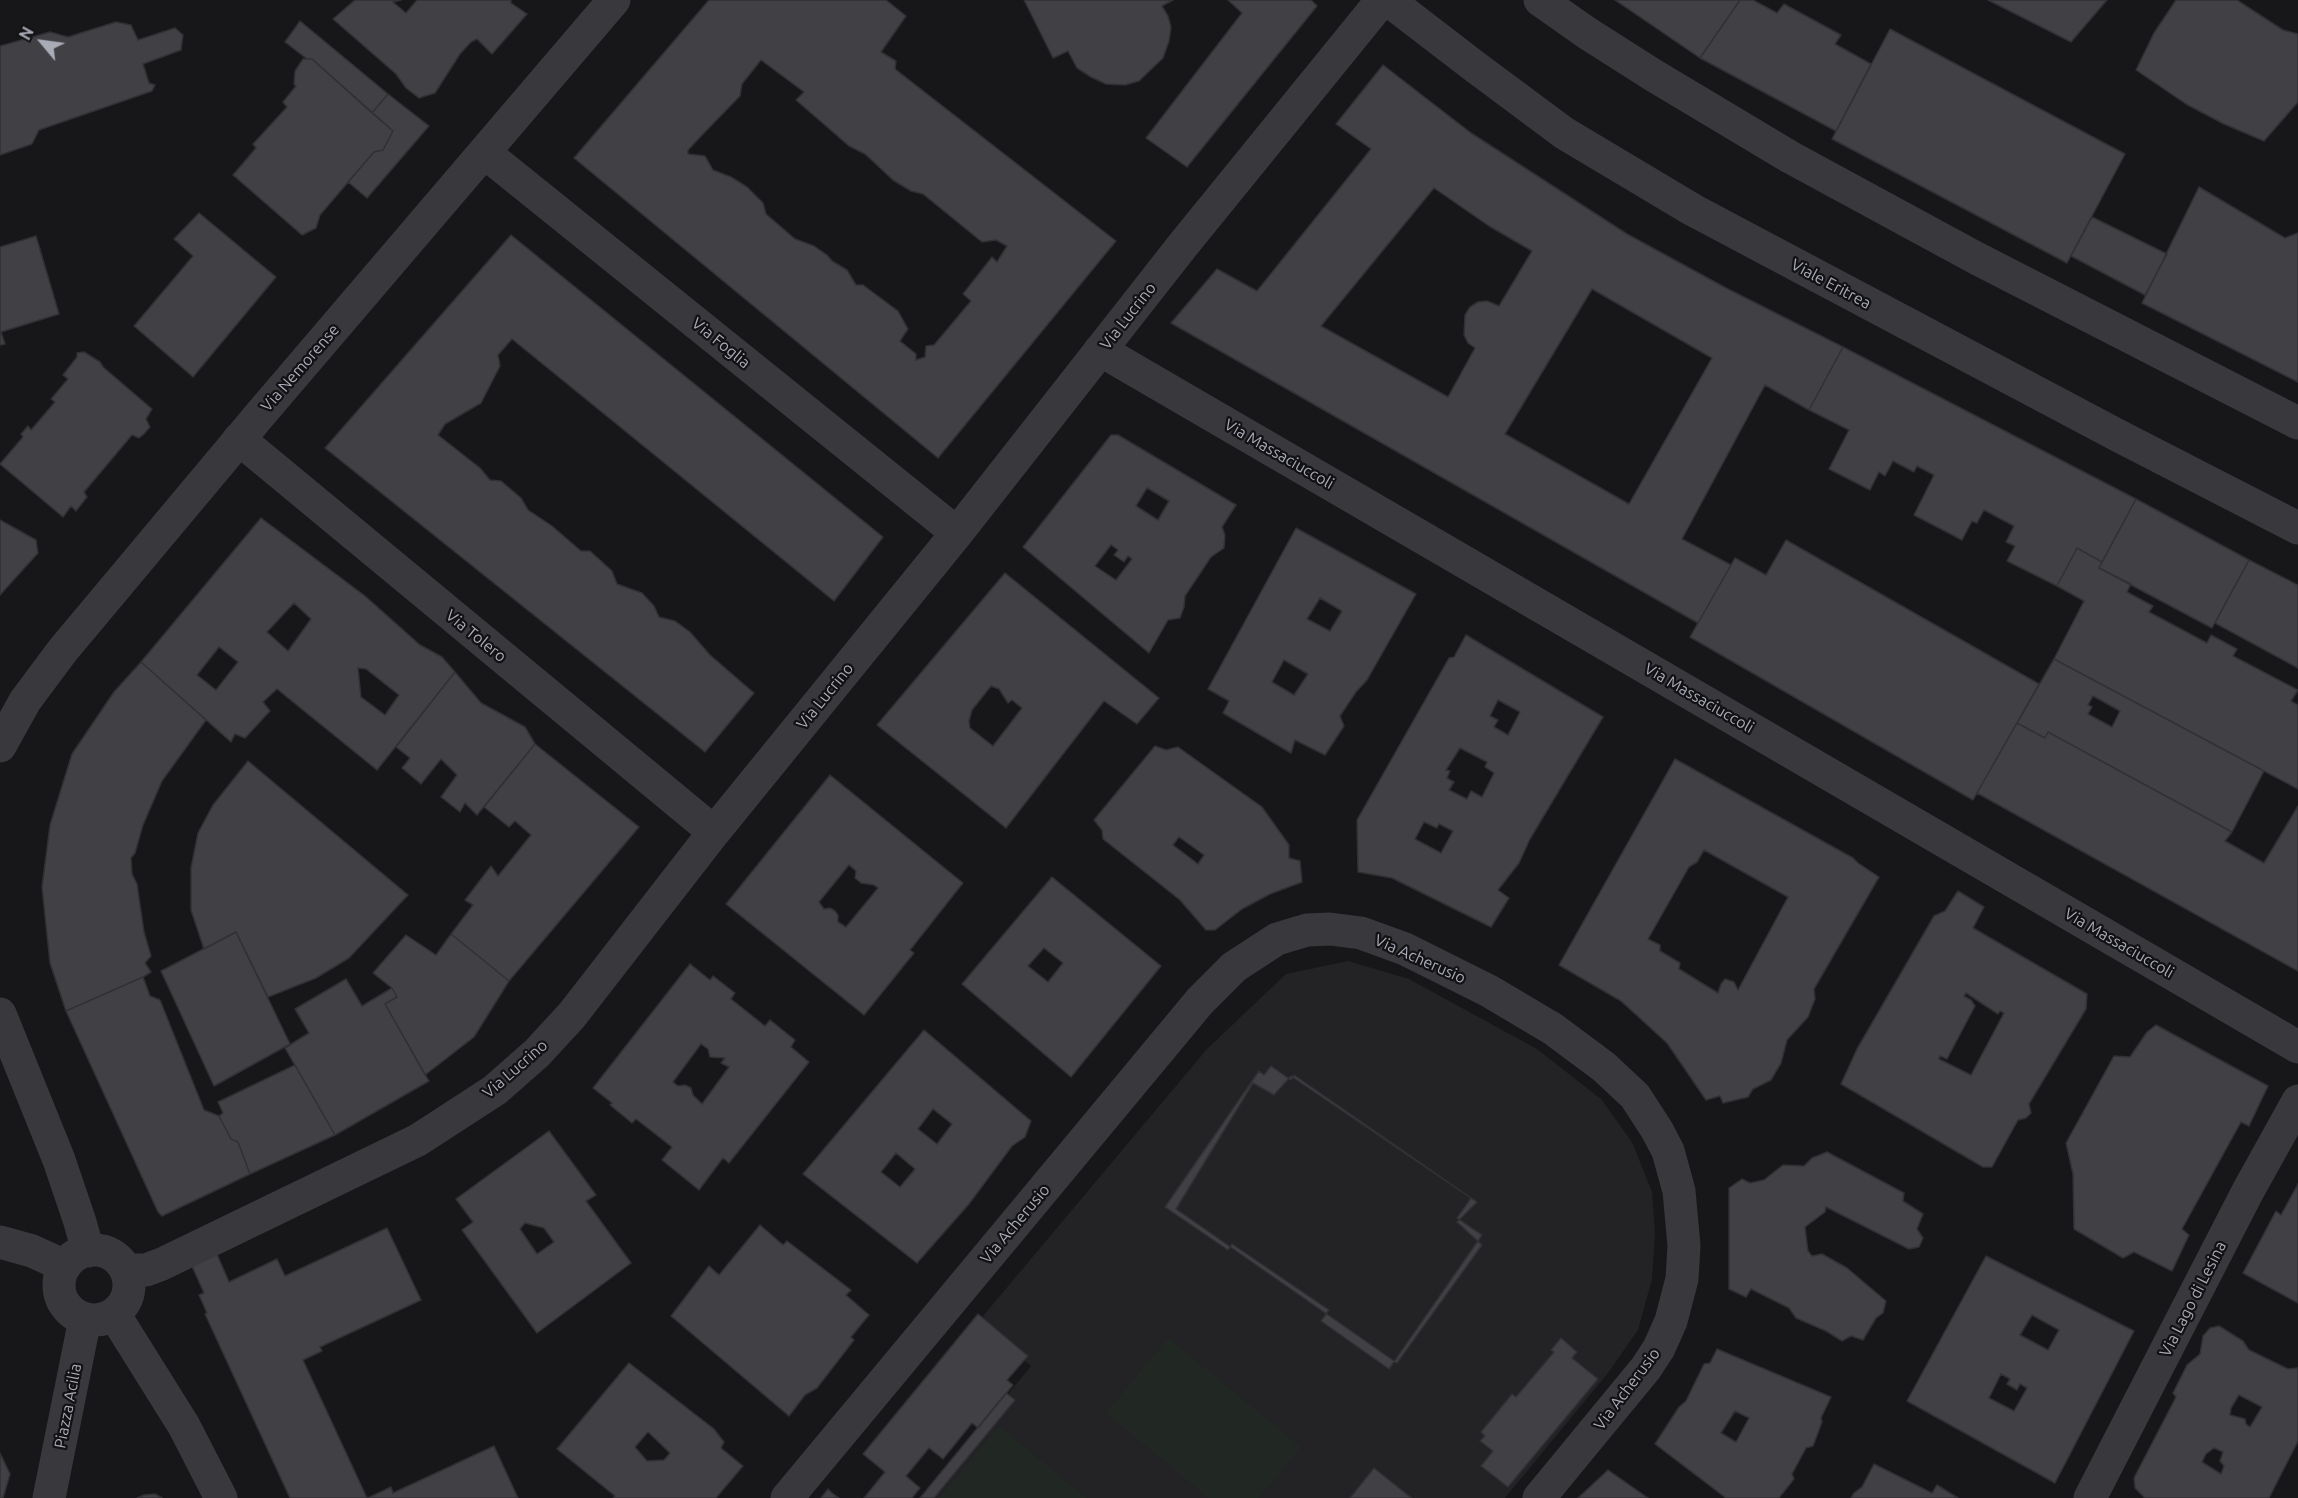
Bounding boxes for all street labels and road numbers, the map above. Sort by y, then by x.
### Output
street label: Viale Eritrea [1788,255,1874,313]
street label: Via Lucrino [1096,279,1160,353]
street label: Via Foglia [688,314,754,372]
street label: Via Nemorense [257,320,343,416]
street label: Via Massaciuccoli [1221,415,1337,493]
street label: Via Tolero [442,606,510,666]
street label: Via Lucrino [792,659,858,733]
street label: Via Massaciuccoli [1641,659,1757,737]
street label: Via Massaciuccoli [2061,904,2177,982]
street label: Via Acherusio [1371,930,1469,988]
street label: Via Lucrino [479,1036,551,1102]
street label: Via Acherusio [976,1180,1054,1268]
street label: Via Lago di Lesina [2156,1238,2230,1360]
street label: Via Acherusio [1590,1344,1664,1434]
street label: Piazza Acilia [50,1362,86,1450]

